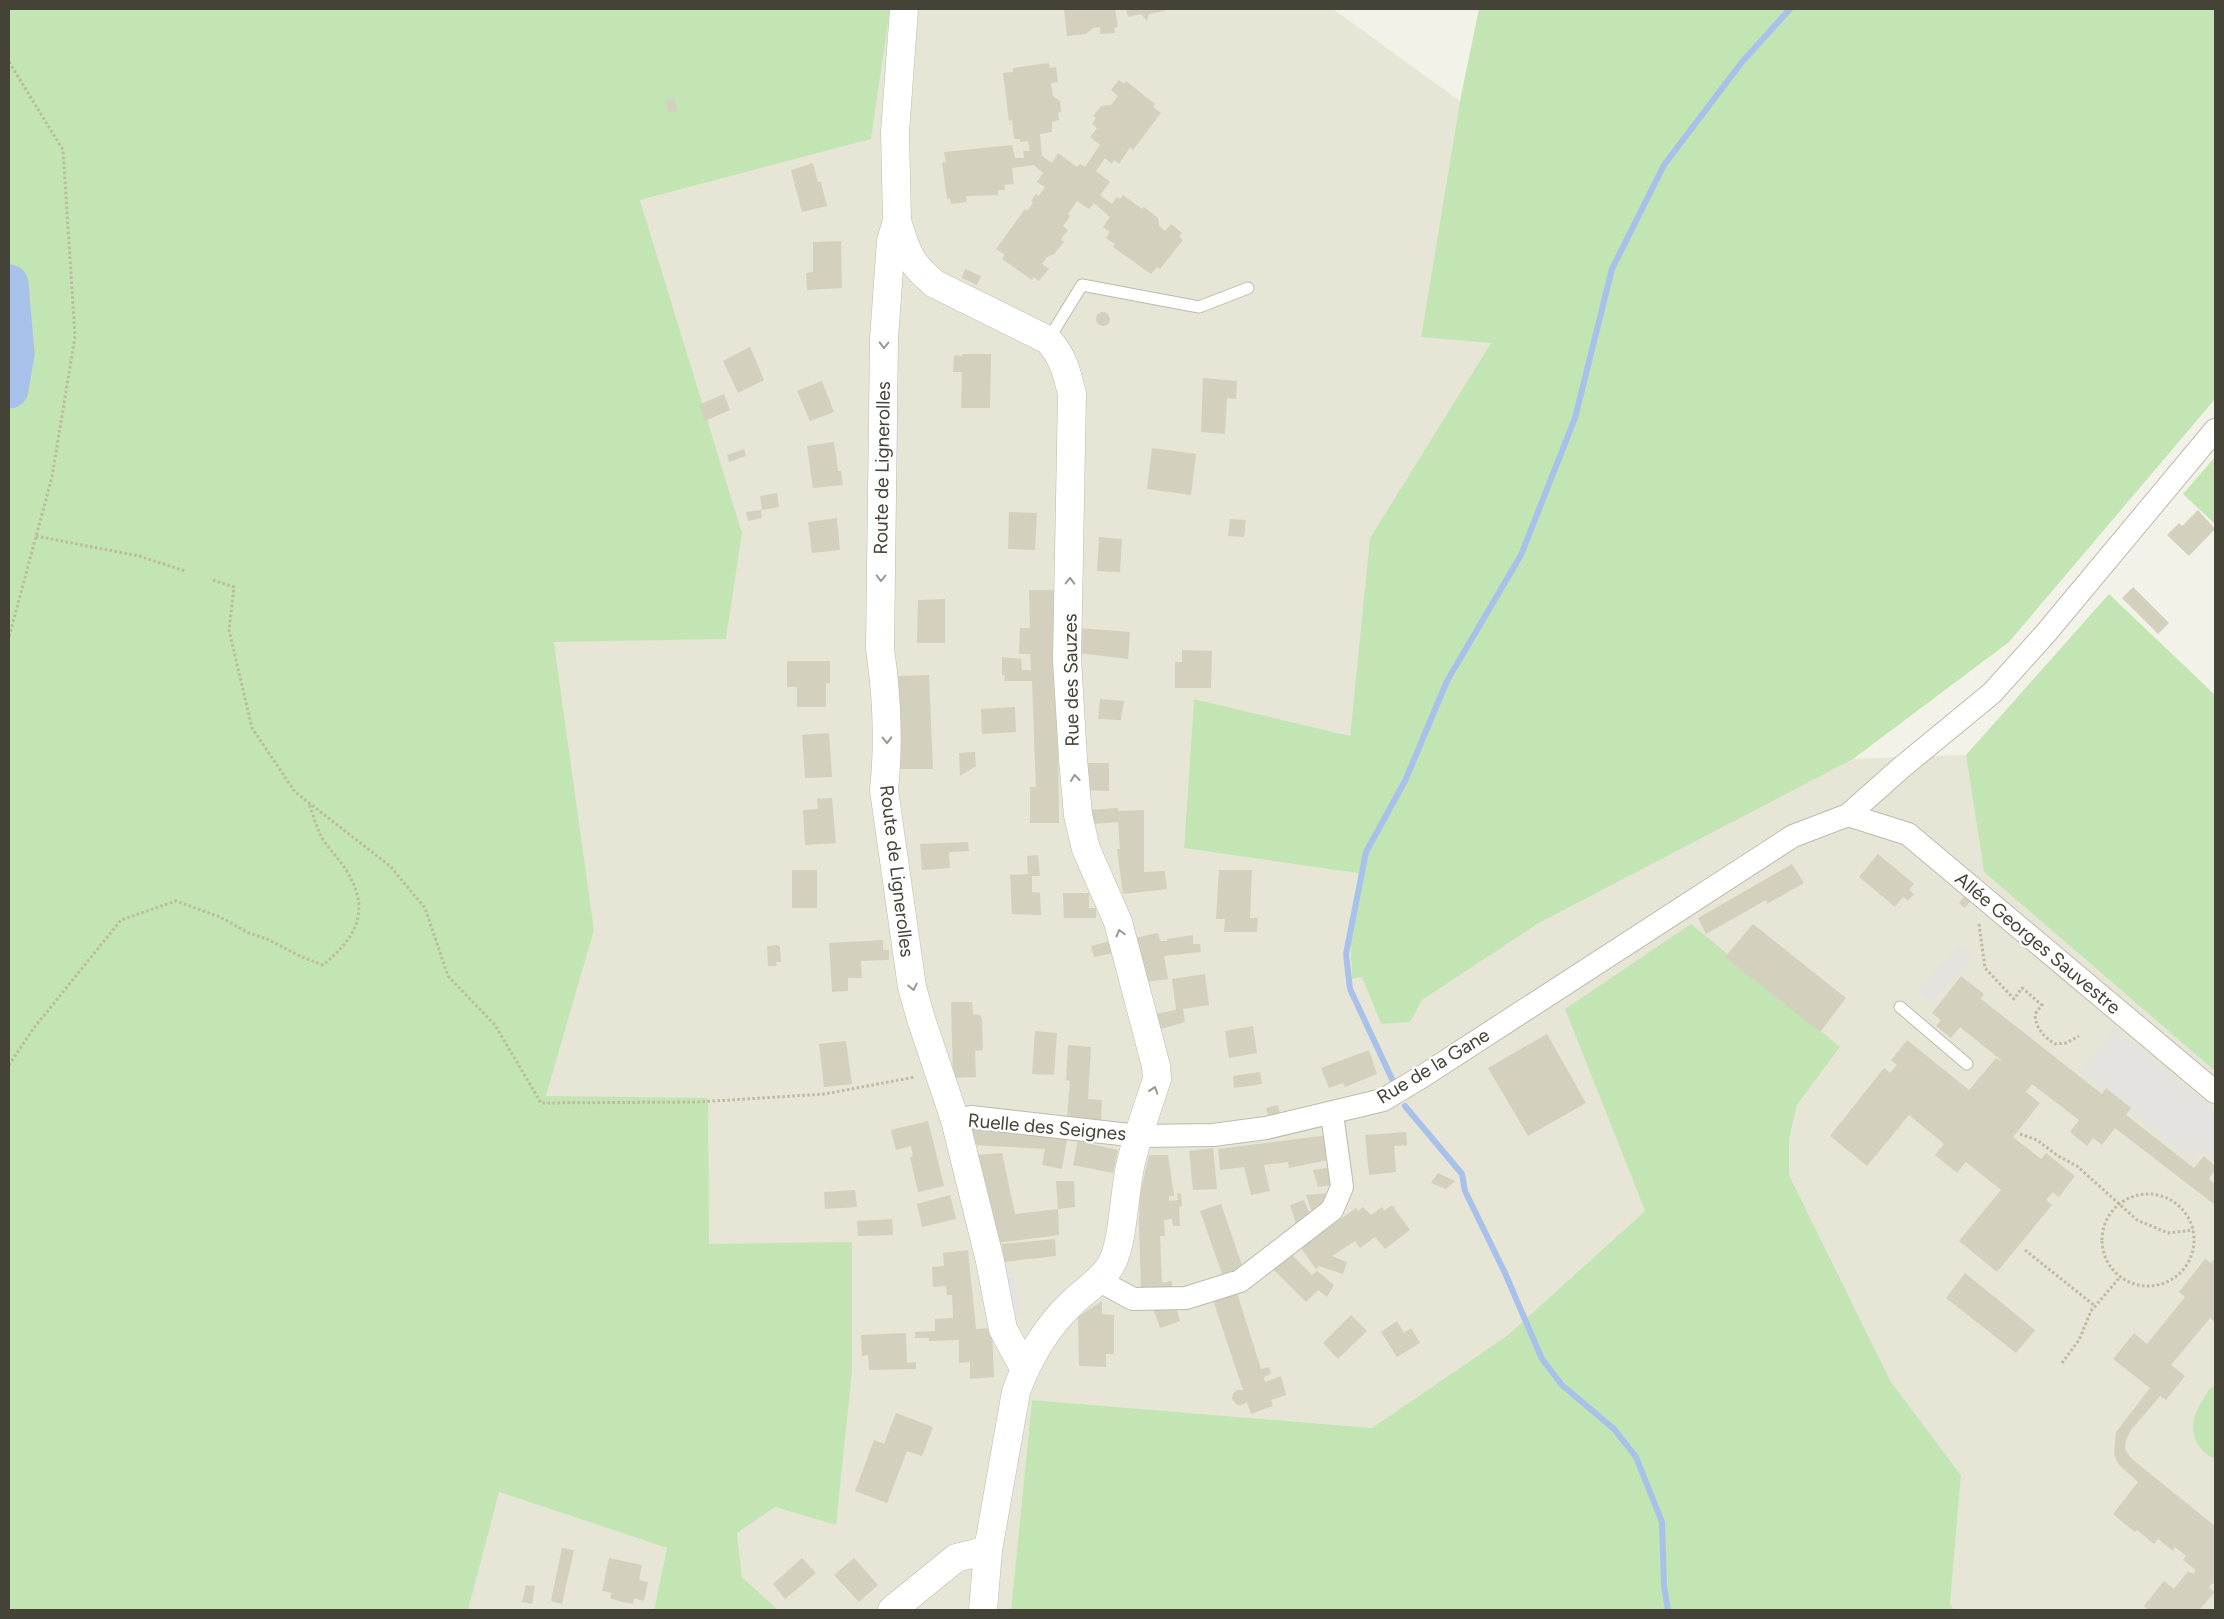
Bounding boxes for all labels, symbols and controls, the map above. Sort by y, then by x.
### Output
one-way arrow [879,342,889,349]
street label: Route de Lignerolles [869,381,895,555]
one-way arrow [876,574,886,582]
one-way arrow [1065,577,1075,584]
street label: Rue des Sauzes [1058,613,1084,747]
one-way arrow [882,736,892,744]
one-way arrow [1069,774,1080,782]
street label: Route de Lignerolles [875,784,919,959]
street label: Allée Georges Sauvestre [1951,867,2125,1019]
one-way arrow [1116,929,1126,937]
one-way arrow [907,983,918,992]
street label: Rue de la Gane [1372,1023,1494,1109]
one-way arrow [1148,1086,1158,1095]
street label: Ruelle des Seignes [967,1109,1127,1145]

